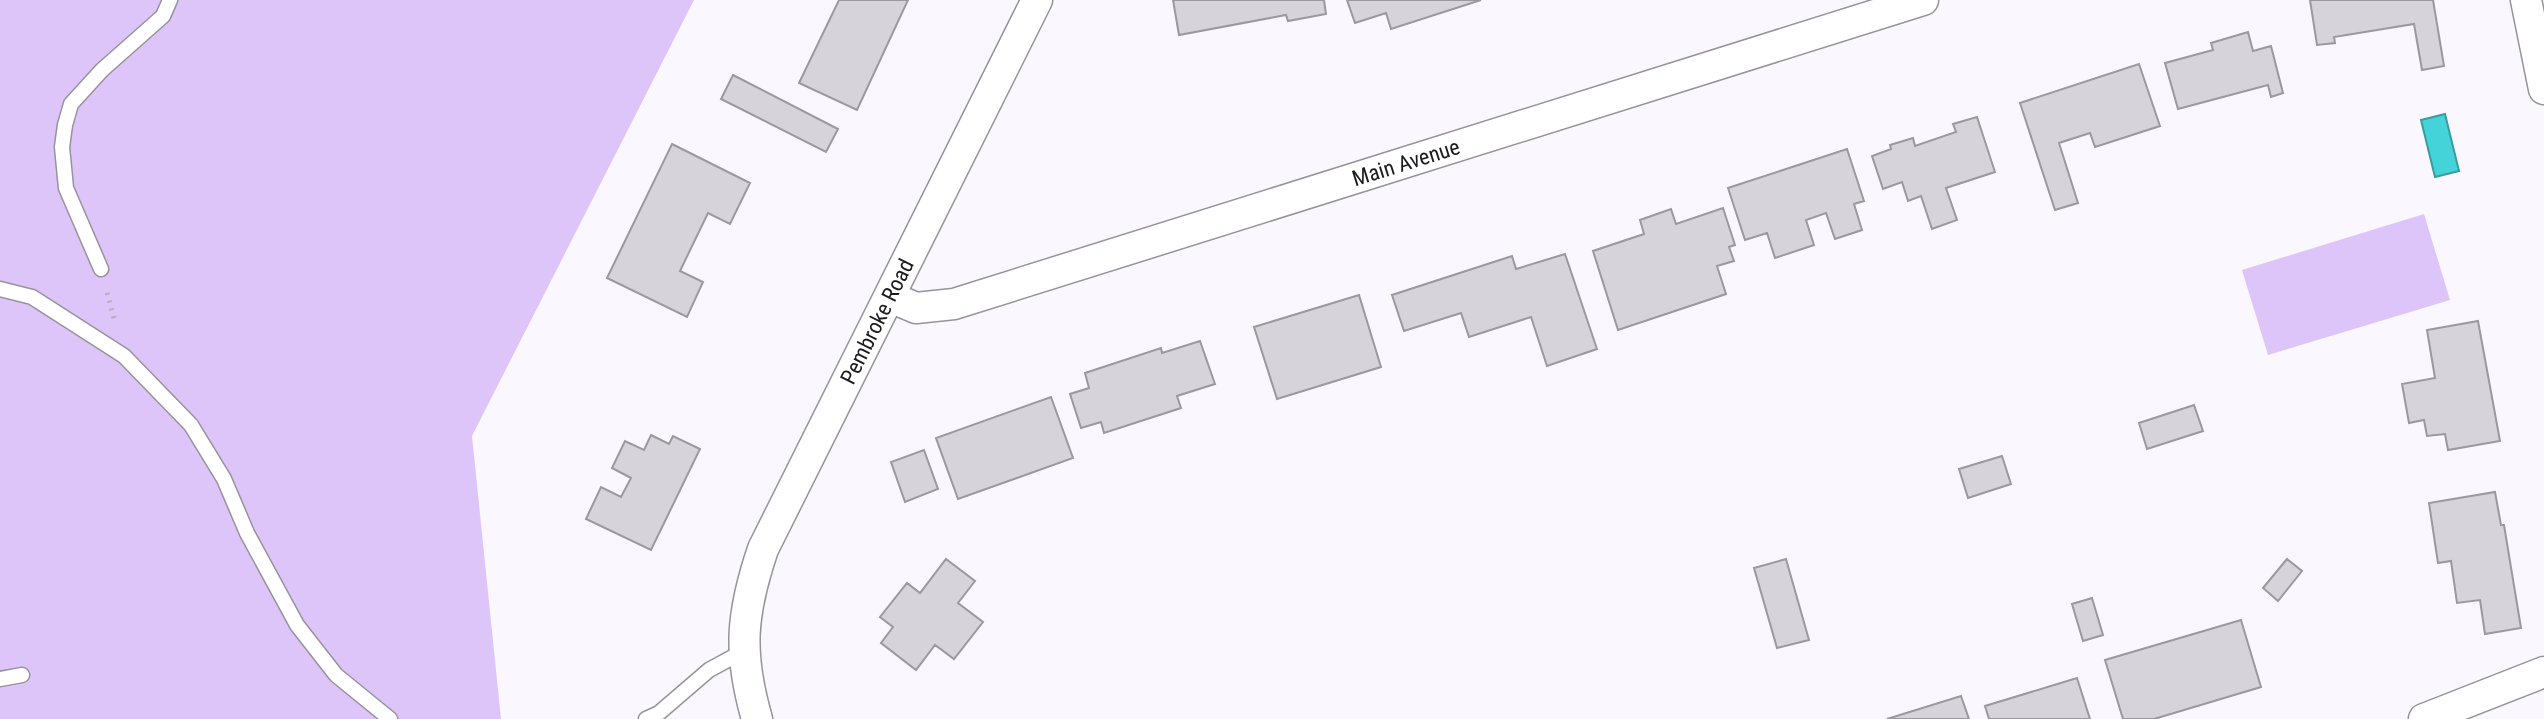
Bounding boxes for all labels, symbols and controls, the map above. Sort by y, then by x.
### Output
street label: Main Avenue [1349,134,1463,191]
street label: Pembroke Road [835,255,918,388]

